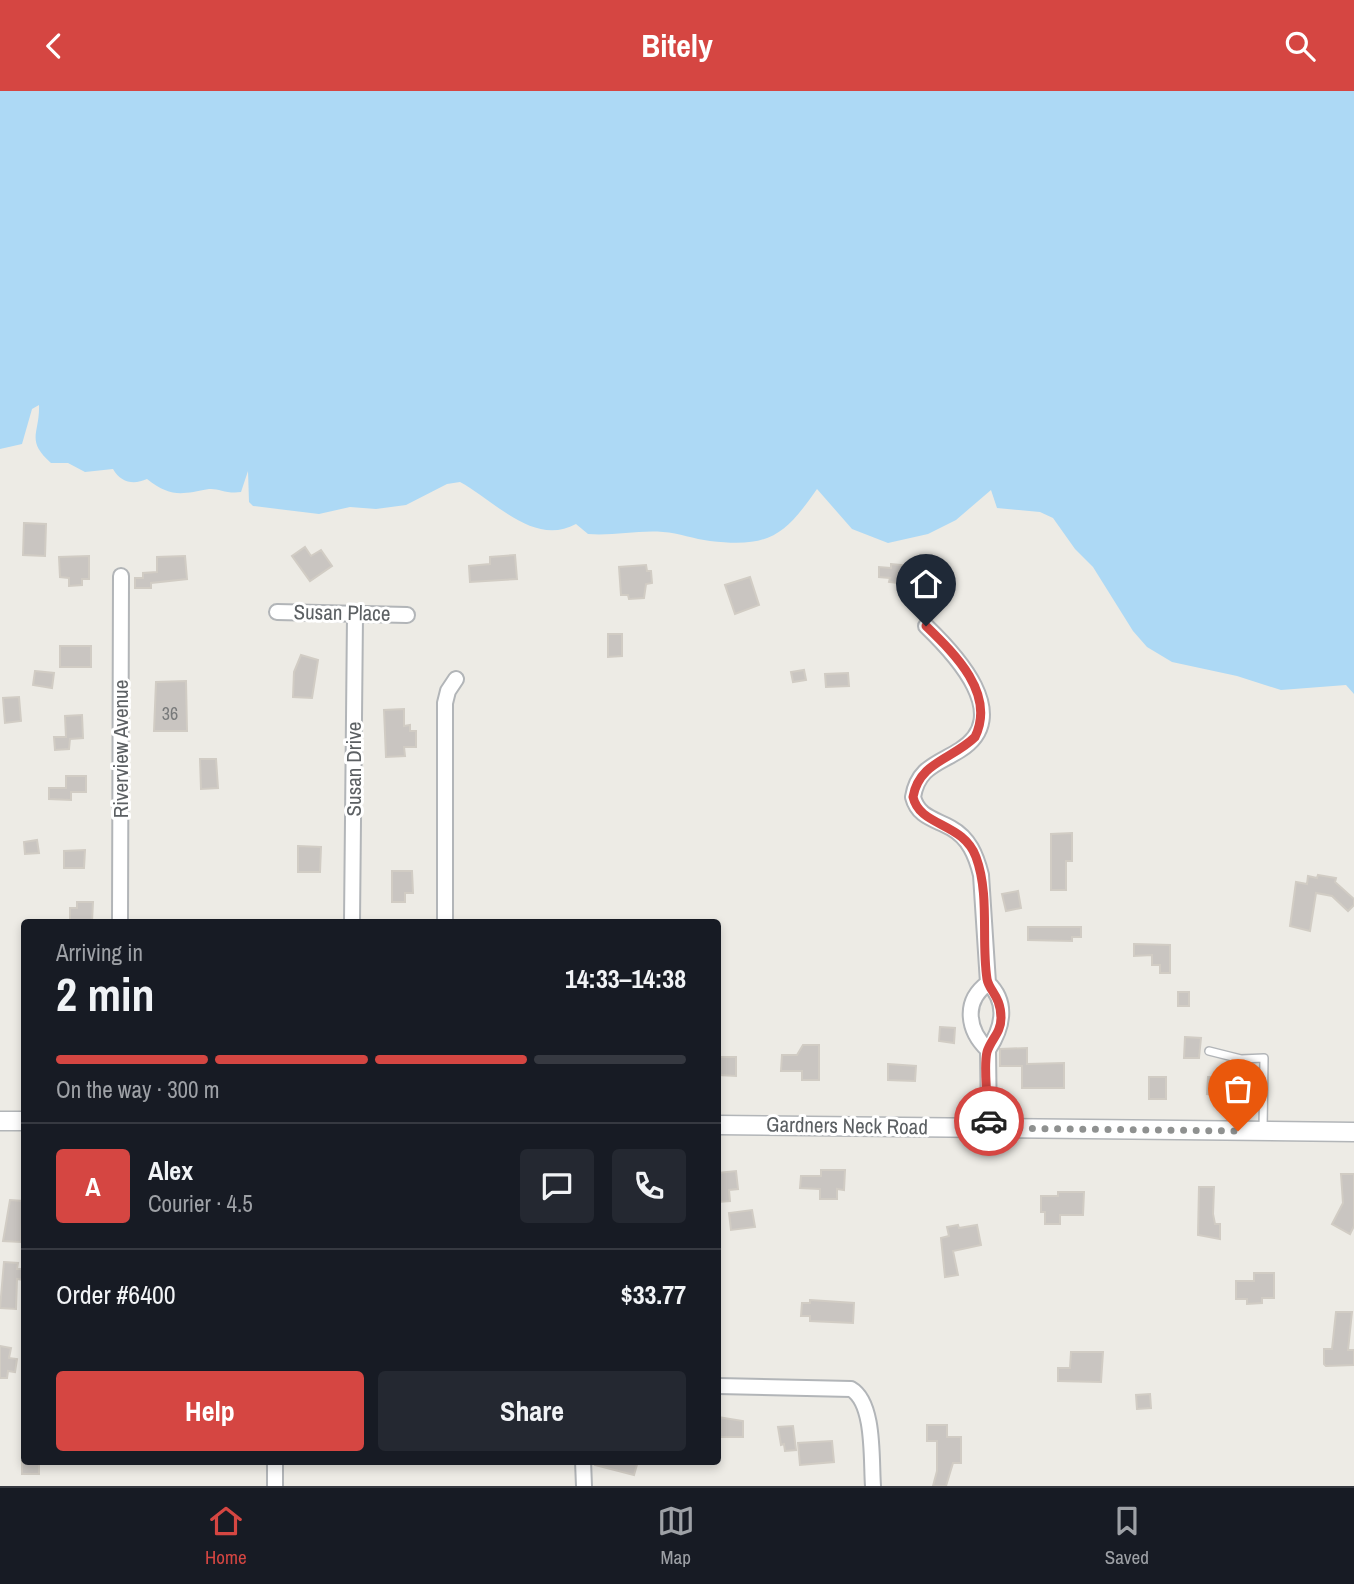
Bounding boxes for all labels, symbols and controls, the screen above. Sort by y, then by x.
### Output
text: Bitely [641,24,713,67]
icon: back [35,27,73,65]
icon: search [1281,27,1319,65]
pin [896,554,956,626]
icon: home [907,565,945,603]
street label: Susan Place [293,597,391,628]
street label: Riverview Avenue [106,680,135,818]
house number: 36 [162,701,178,726]
street label: Susan Drive [339,722,368,816]
text: Arriving in [56,937,143,968]
text: 14:33–14:38 [565,961,686,996]
text: 2 min [56,963,155,1025]
pin [1208,1059,1268,1131]
icon: bag [1219,1070,1257,1108]
text: On the way · 300 m [56,1074,220,1105]
courier [954,1086,1024,1156]
icon: car [970,1102,1008,1140]
street label: Gardners Neck Road [766,1110,928,1141]
button: chat [520,1149,594,1223]
button: phone [612,1149,686,1223]
text: Alex [148,1153,193,1188]
text: A [85,1169,101,1204]
text: Courier · 4.5 [148,1188,253,1219]
text: Order #6400 [56,1277,176,1312]
text: $33.77 [621,1277,686,1312]
button: Help [56,1371,364,1451]
button: Share [378,1371,686,1451]
tab: Home [205,1502,247,1570]
tab: Map [657,1502,695,1570]
tab: Saved [1105,1502,1149,1570]

